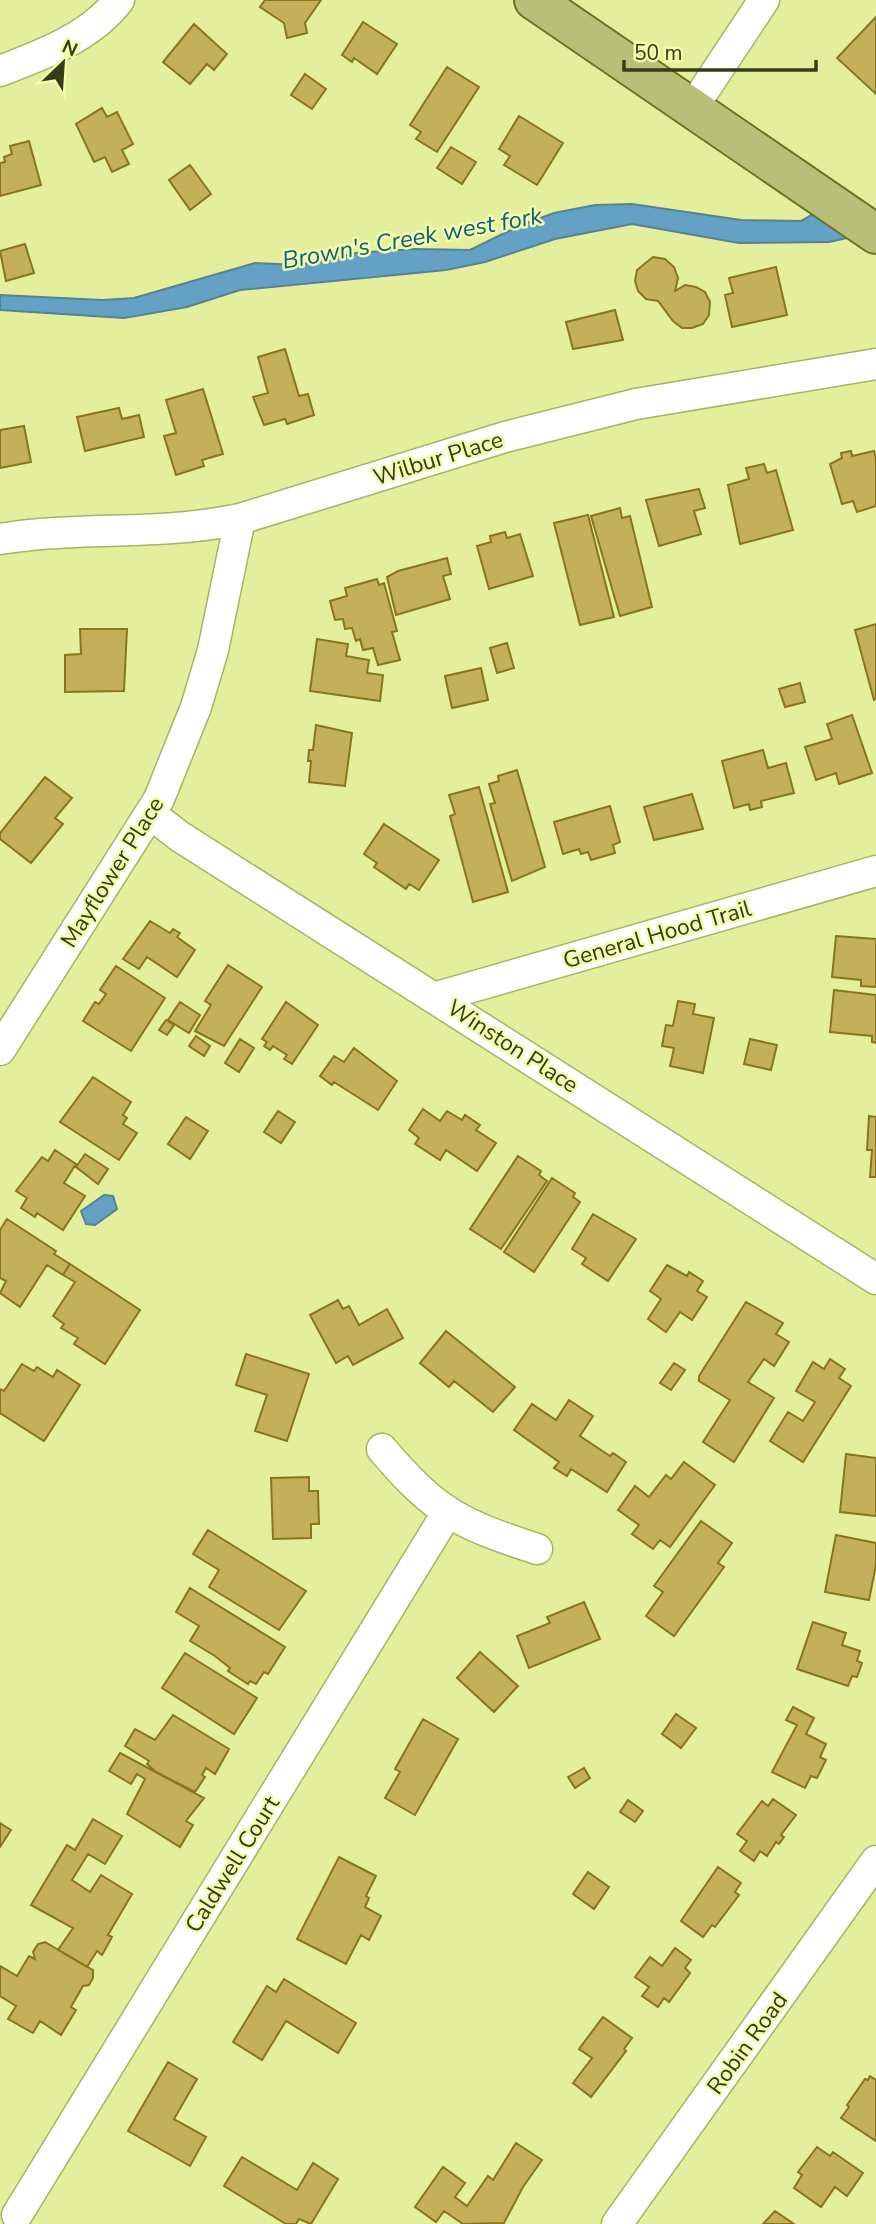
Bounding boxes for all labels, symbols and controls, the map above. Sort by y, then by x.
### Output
north arrow [28,28,98,98]
scale bar [624,28,816,72]
text: N [58,34,82,63]
text: 50 m [634,39,683,67]
water label: Brown's Creek west fork [280,199,545,277]
street label: Wilbur Place [369,424,507,493]
street label: Mayflower Place [54,791,171,954]
street label: General Hood Trail [560,893,755,976]
street label: Winston Place [441,992,584,1100]
street label: Caldwell Court [178,1789,287,1938]
street label: Robin Road [700,1986,795,2101]

